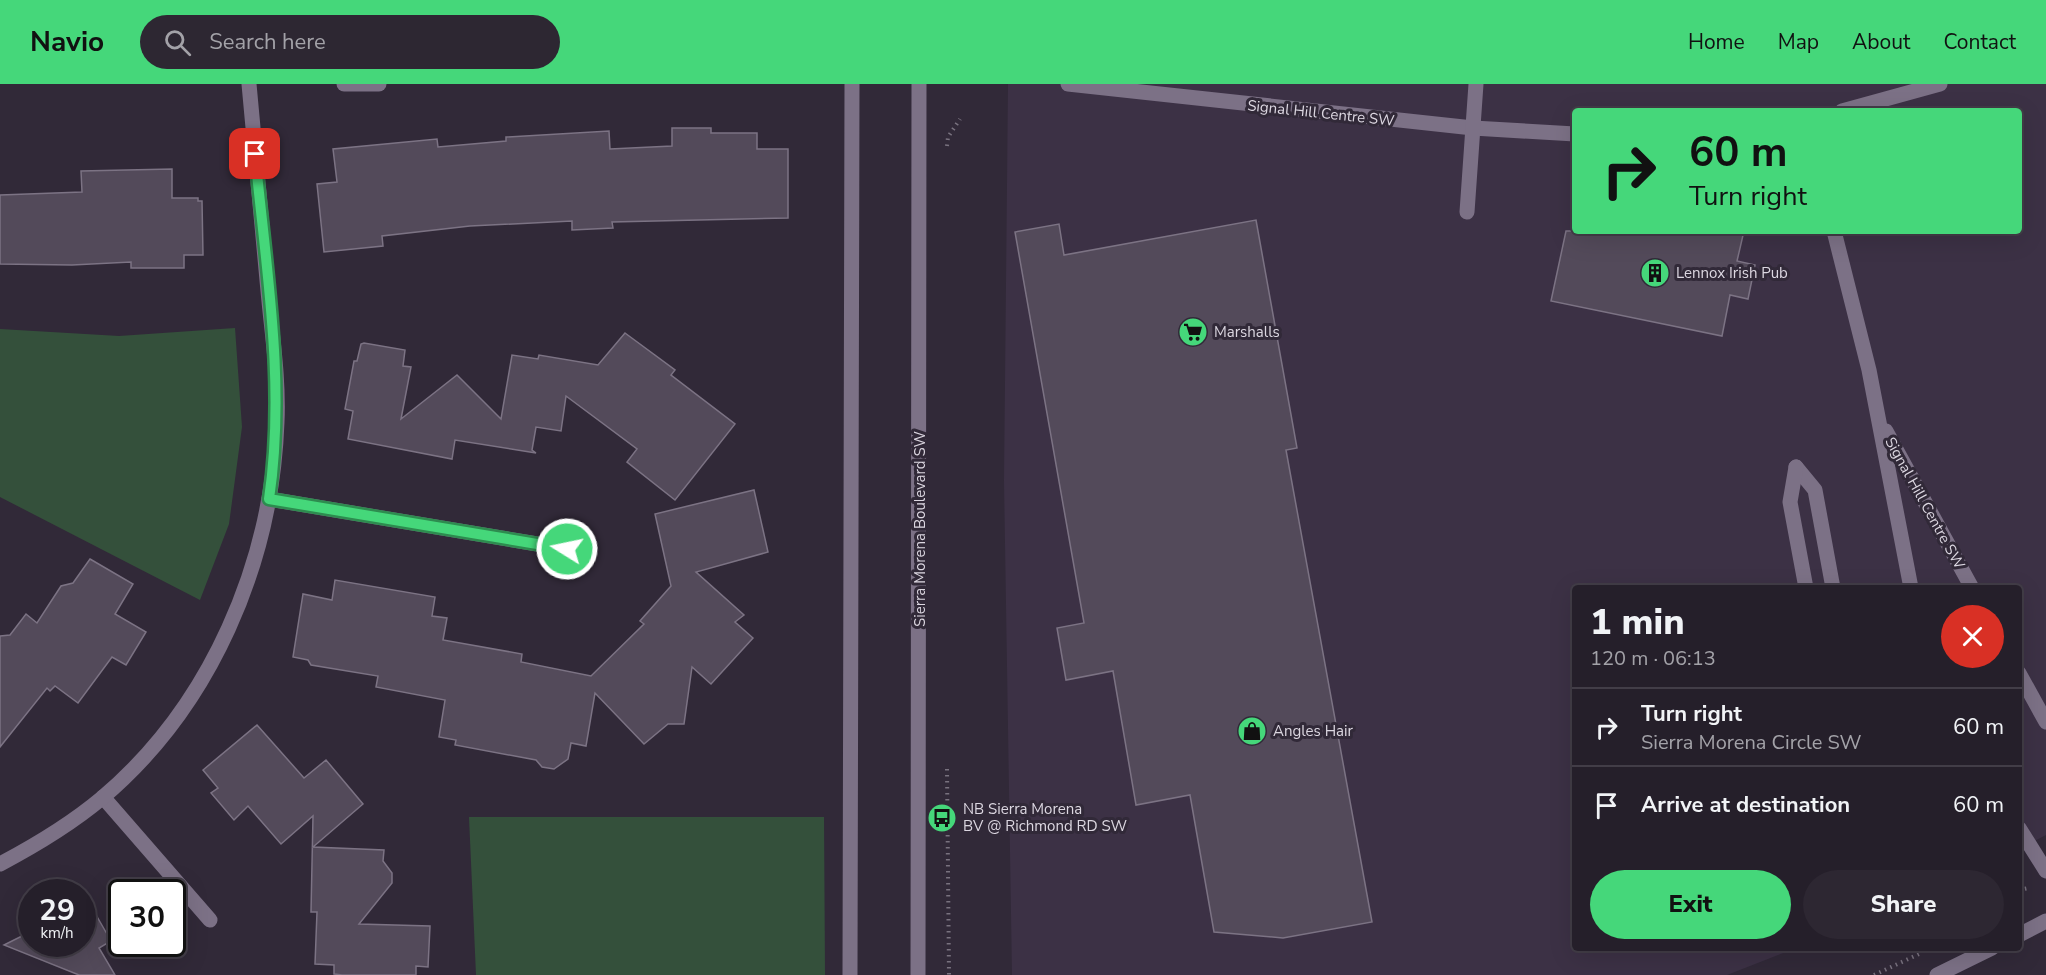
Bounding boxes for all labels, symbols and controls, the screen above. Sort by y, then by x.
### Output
search box [140,15,560,69]
text: Navio [30,23,104,61]
icon: search [161,26,194,59]
text: Search here [209,27,326,57]
text: Home [1688,28,1745,56]
text: Map [1778,28,1819,56]
text: About [1852,28,1910,56]
text: Contact [1943,28,2016,56]
street label: Signal Hill Centre SW [1246,95,1396,131]
text: 60 m [1689,124,1788,181]
pin [229,128,280,179]
icon: right [1590,132,1668,210]
icon: arrive [238,137,271,170]
text: Turn right [1689,178,1807,215]
building icon: Lennox Irish Pub [1639,257,1671,289]
place label: Lennox Irish Pub [1676,263,1788,283]
supermarket icon: Marshalls [1177,316,1209,348]
place label: Marshalls [1214,322,1280,342]
street label: Sierra Morena Boulevard SW [910,431,930,627]
street label: Signal Hill Centre SW [1880,433,1970,573]
position arrow [535,517,599,581]
text: 1 min [1590,598,1685,647]
button: close [1941,605,2004,668]
text: 120 m · 06:13 [1590,645,1716,672]
text: Turn right [1641,699,1742,729]
icon: right [1590,711,1623,744]
text: 60 m [1953,712,2004,742]
shop icon: Angles Hair [1236,715,1268,747]
place label: Angles Hair [1273,721,1354,741]
text: Sierra Morena Circle SW [1641,729,1862,756]
icon: arrive [1590,789,1623,822]
text: Arrive at destination [1641,790,1850,820]
text: 60 m [1953,790,2004,820]
place label: NB Sierra Morena BV @ Richmond RD SW [963,799,1128,836]
bus stop icon: NB Sierra Morena BV @ Richmond RD SW [926,802,958,834]
button: Exit [1590,870,1791,939]
button: Share [1803,870,2004,939]
speed limit sign: 30 [108,879,186,957]
text: 29 [39,890,75,931]
text: km/h [40,923,74,943]

